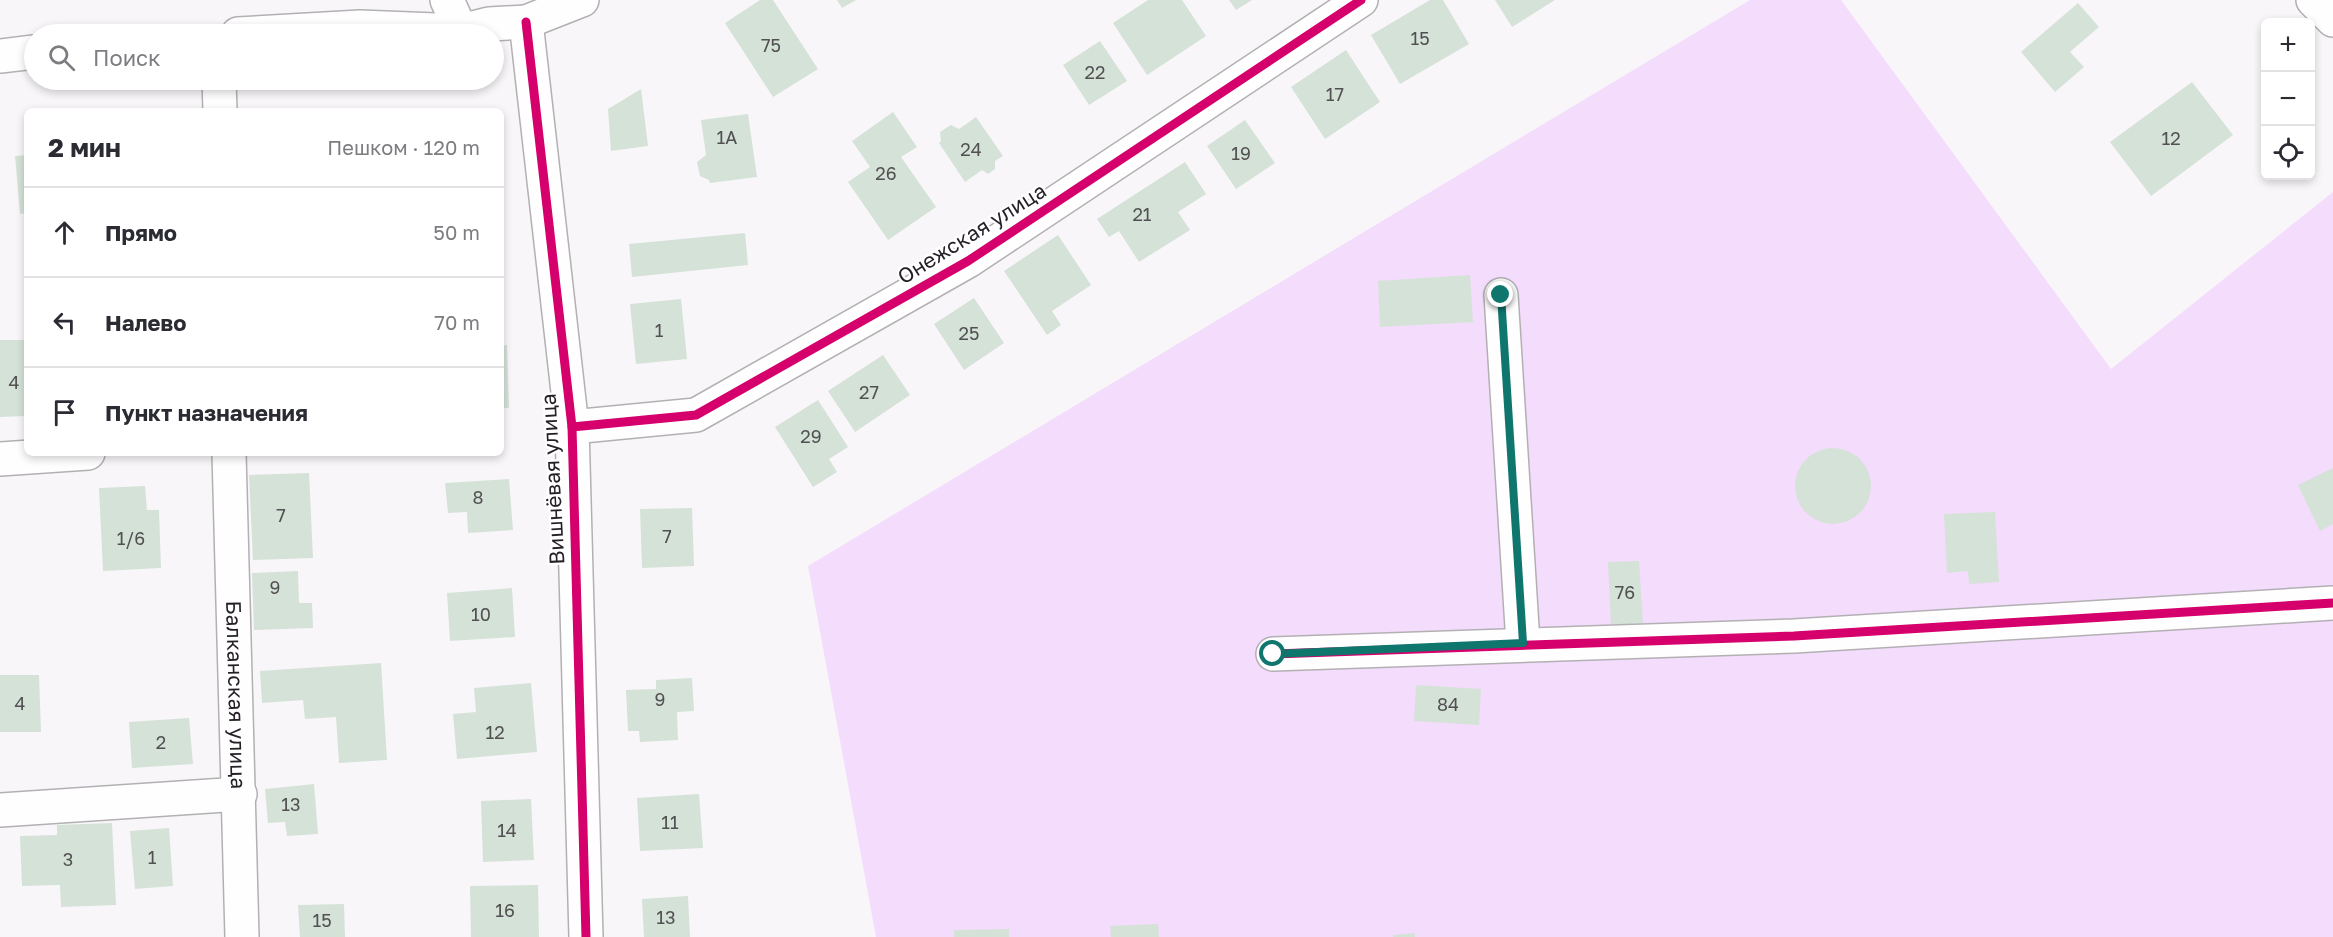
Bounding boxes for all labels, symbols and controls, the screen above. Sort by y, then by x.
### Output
map controls [2261,18,2315,180]
button: + [2261,18,2315,72]
search box [24,24,504,90]
house number: 15 [1410,27,1430,49]
house number: 75 [761,34,781,56]
icon: search [45,41,78,74]
text: Поиск [93,44,161,71]
house number: 22 [1085,61,1105,83]
button: − [2261,72,2315,126]
house number: 17 [1326,83,1344,105]
house number: 1А [717,126,737,148]
button: locate [2261,126,2315,180]
house number: 12 [2161,127,2181,149]
text: 2 мин [48,132,121,163]
text: Пешком · 120 m [327,135,480,159]
house number: 24 [960,138,982,160]
house number: 19 [1231,142,1251,164]
house number: 26 [875,162,897,184]
street label: Онежская улица [892,177,1051,289]
house number: 21 [1132,203,1152,225]
icon: ahead [48,216,81,249]
text: Прямо [105,219,177,246]
text: 50 m [433,220,480,244]
route end [1487,281,1513,307]
icon: left [48,306,81,339]
text: Налево [105,309,187,336]
text: 70 m [434,310,480,334]
house number: 1 [655,319,664,341]
house number: 25 [959,322,979,344]
house number: 4 [9,371,20,393]
house number: 27 [859,381,879,403]
street label: Вишнёвая улица [535,393,569,565]
icon: arrive [48,396,81,429]
text: Пункт назначения [105,399,308,426]
house number: 29 [800,425,822,447]
house number: 8 [473,486,483,508]
house number: 7 [276,504,286,526]
house number: 7 [662,525,672,547]
house number: 1/6 [117,527,145,549]
house number: 9 [270,576,280,598]
house number: 76 [1615,581,1635,603]
street label: Балканская улица [221,600,252,790]
house number: 10 [471,603,491,625]
route start [1259,640,1285,666]
house number: 9 [655,688,665,710]
house number: 4 [15,692,26,714]
house number: 84 [1437,693,1459,715]
house number: 12 [485,721,505,743]
house number: 2 [156,731,166,753]
house number: 13 [281,793,301,815]
house number: 11 [661,811,679,833]
house number: 14 [497,819,517,841]
house number: 1 [148,846,157,868]
house number: 3 [63,848,73,870]
house number: 16 [495,899,515,921]
house number: 13 [656,906,676,928]
house number: 15 [312,909,332,931]

